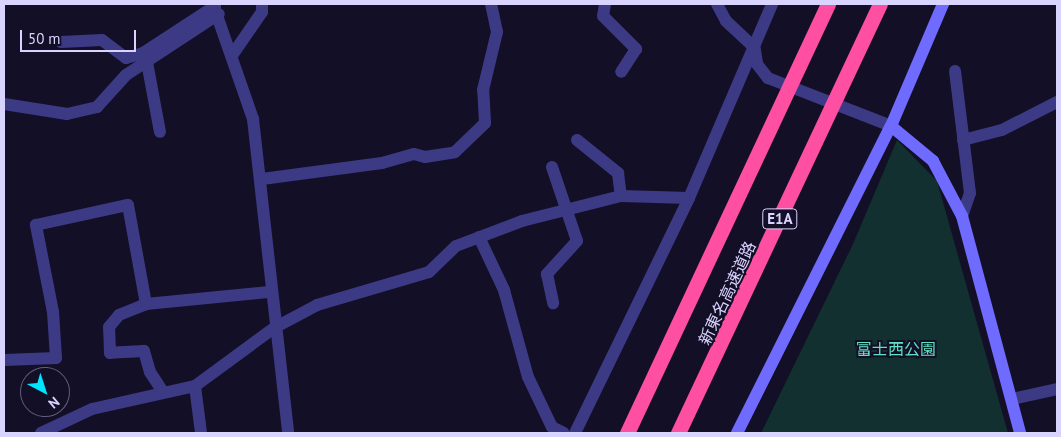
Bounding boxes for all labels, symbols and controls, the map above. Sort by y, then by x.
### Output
scale bar [22,20,139,52]
text: 50 m [28,29,61,48]
road number: E1A [761,206,799,232]
street label: 新東名高速道路 [695,238,759,348]
park label: 富士西公園 [856,339,936,359]
north arrow [20,367,70,417]
text: N [45,393,63,413]

